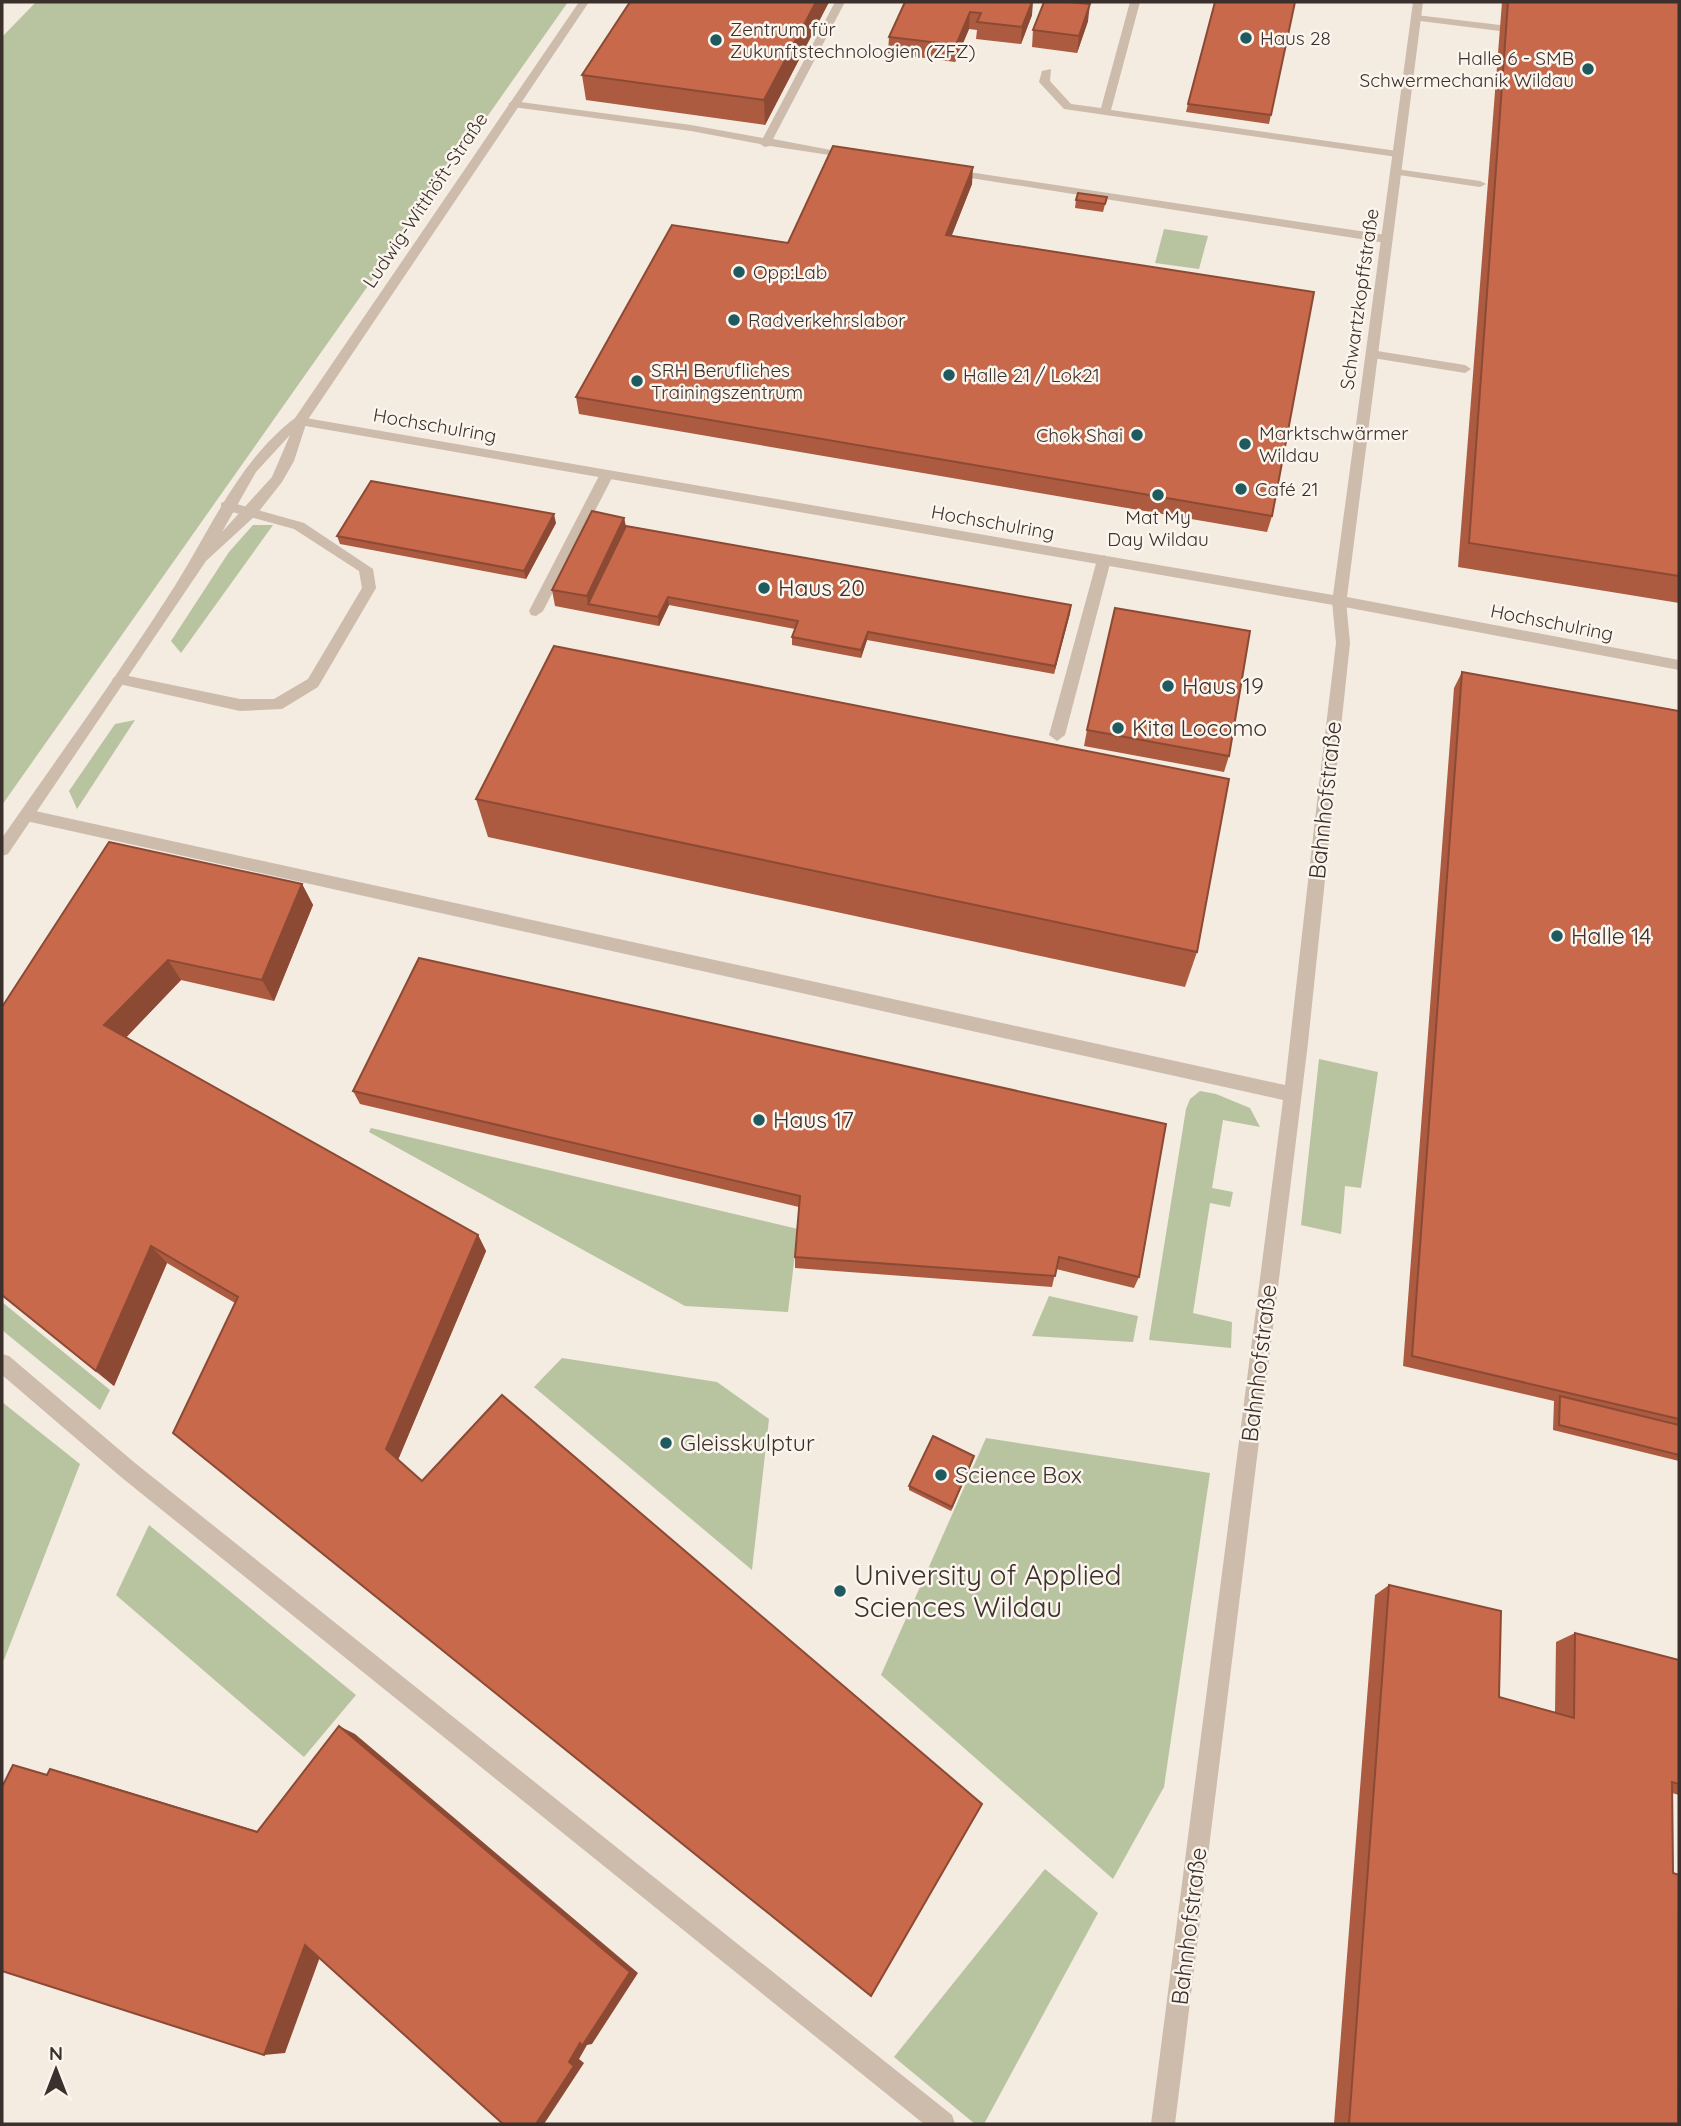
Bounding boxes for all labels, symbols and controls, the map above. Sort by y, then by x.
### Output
place label: Zentrum für Zukunftstechnologien (ZFZ) [730,17,976,63]
place label: Haus 28 [1260,26,1331,50]
marker: Haus 28 [1238,30,1254,46]
marker: Zentrum für Zukunftstechnologien (ZFZ) [708,32,724,48]
place label: Halle 6 - SMB Schwermechanik Wildau [1359,46,1574,92]
marker: Halle 6 - SMB Schwermechanik Wildau [1580,61,1596,77]
street label: Ludwig-Witthöft-Straße [357,108,493,292]
street label: Schwartzkopffstraße [1334,207,1384,391]
place label: Opp:Lab [753,260,827,284]
marker: Opp:Lab [731,264,747,280]
place label: Radverkehrslabor [748,308,906,332]
marker: Radverkehrslabor [726,312,742,328]
place label: SRH Berufliches Trainingszentrum [651,358,803,404]
place label: Halle 21 / Lok21 [963,363,1100,387]
marker: Halle 21 / Lok21 [941,367,957,383]
marker: SRH Berufliches Trainingszentrum [629,373,645,389]
street label: Hochschulring [371,402,499,448]
place label: Marktschwärmer Wildau [1259,421,1409,467]
place label: Chok Shai [1036,423,1123,447]
marker: Chok Shai [1129,427,1145,443]
marker: Marktschwärmer Wildau [1237,436,1253,452]
place label: Café 21 [1255,477,1319,501]
marker: Café 21 [1233,481,1249,497]
marker: Mat My Day Wildau [1150,487,1166,503]
street label: Hochschulring [929,499,1057,545]
place label: Mat My Day Wildau [1107,505,1209,551]
place label: Haus 20 [778,573,865,602]
marker: Haus 20 [756,580,772,596]
street label: Hochschulring [1488,598,1616,646]
place label: Haus 19 [1182,671,1264,700]
marker: Haus 19 [1160,678,1176,694]
place label: Kita Locomo [1132,713,1267,742]
marker: Kita Locomo [1110,720,1126,736]
street label: Bahnhofstraße [1302,720,1347,880]
place label: Halle 14 [1571,921,1651,950]
marker: Halle 14 [1549,928,1565,944]
place label: Haus 17 [773,1105,854,1134]
marker: Haus 17 [751,1112,767,1128]
street label: Bahnhofstraße [1234,1282,1283,1443]
place label: Gleisskulptur [680,1428,815,1457]
marker: Gleisskulptur [658,1435,674,1451]
place label: Science Box [955,1460,1082,1489]
marker: Science Box [933,1467,949,1483]
place label: University of Applied Sciences Wildau [854,1557,1122,1624]
marker: University of Applied Sciences Wildau [832,1583,848,1599]
street label: Bahnhofstraße [1164,1845,1213,2006]
north arrow [21,2035,91,2105]
text: N [49,2041,63,2065]

